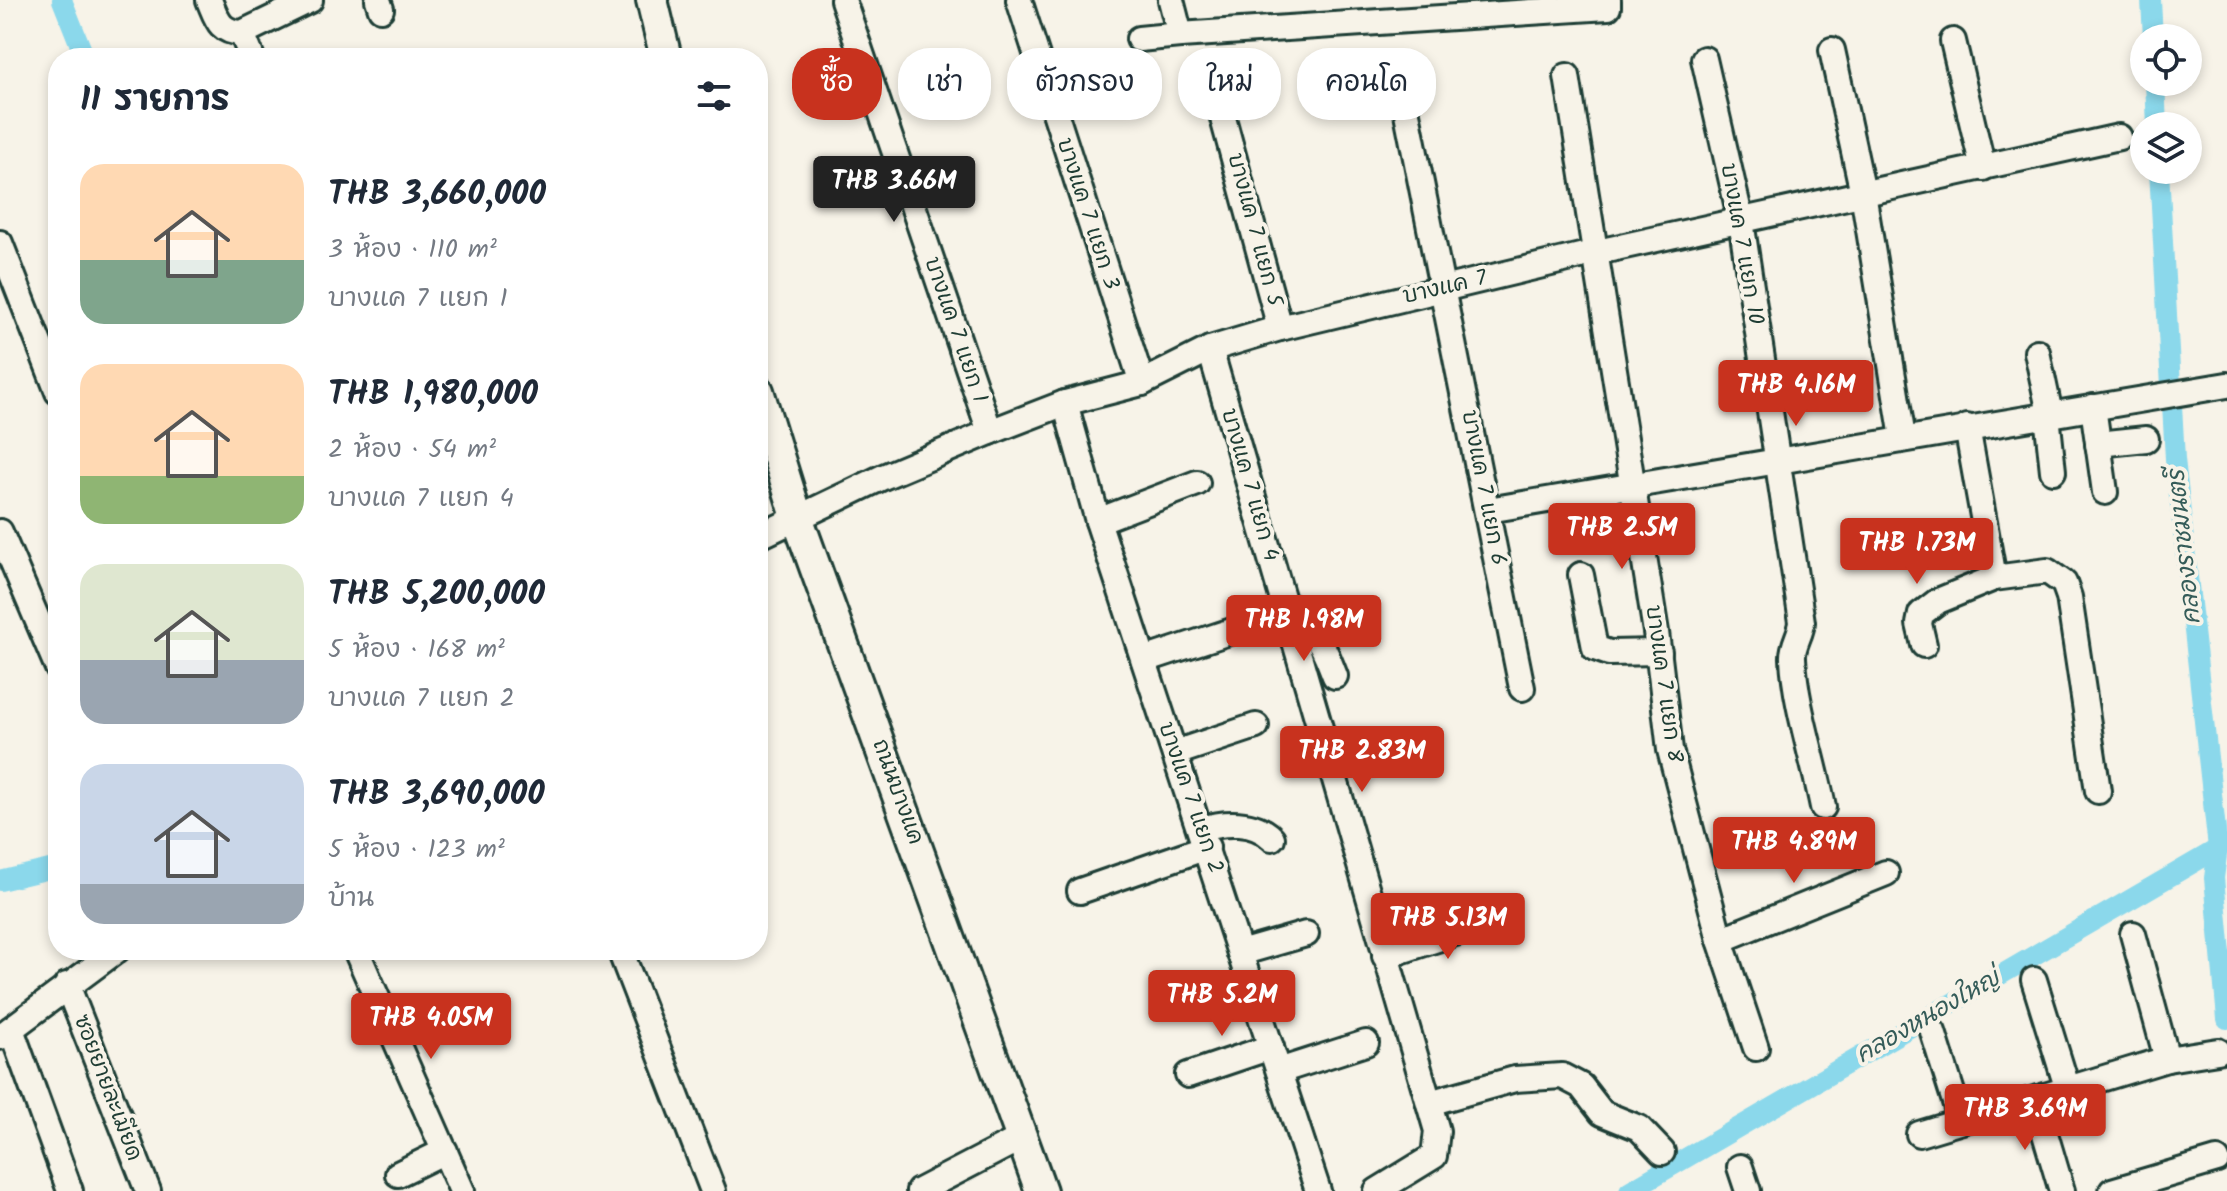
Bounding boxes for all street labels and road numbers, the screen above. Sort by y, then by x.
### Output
street label: บางแค 7 แยก 3 [1046,134,1128,294]
street label: บางแค 7 แยก 5 [1217,150,1292,311]
street label: บางแค 7 แยก 10 [1710,161,1772,327]
street label: บางแค 7 แยก 1 [914,252,996,408]
street label: บางแค 7 [1400,261,1491,315]
street label: บางแค 7 แยก 4 [1210,405,1288,565]
street label: บางแค 7 แยก 6 [1451,407,1515,569]
street label: บางแค 7 แยก 8 [1635,603,1691,766]
street label: บางแค 7 แยก 2 [1148,718,1232,878]
street label: ถนนบางแค [862,734,932,850]
street label: ซอยยายละเมียด [63,1010,151,1166]

